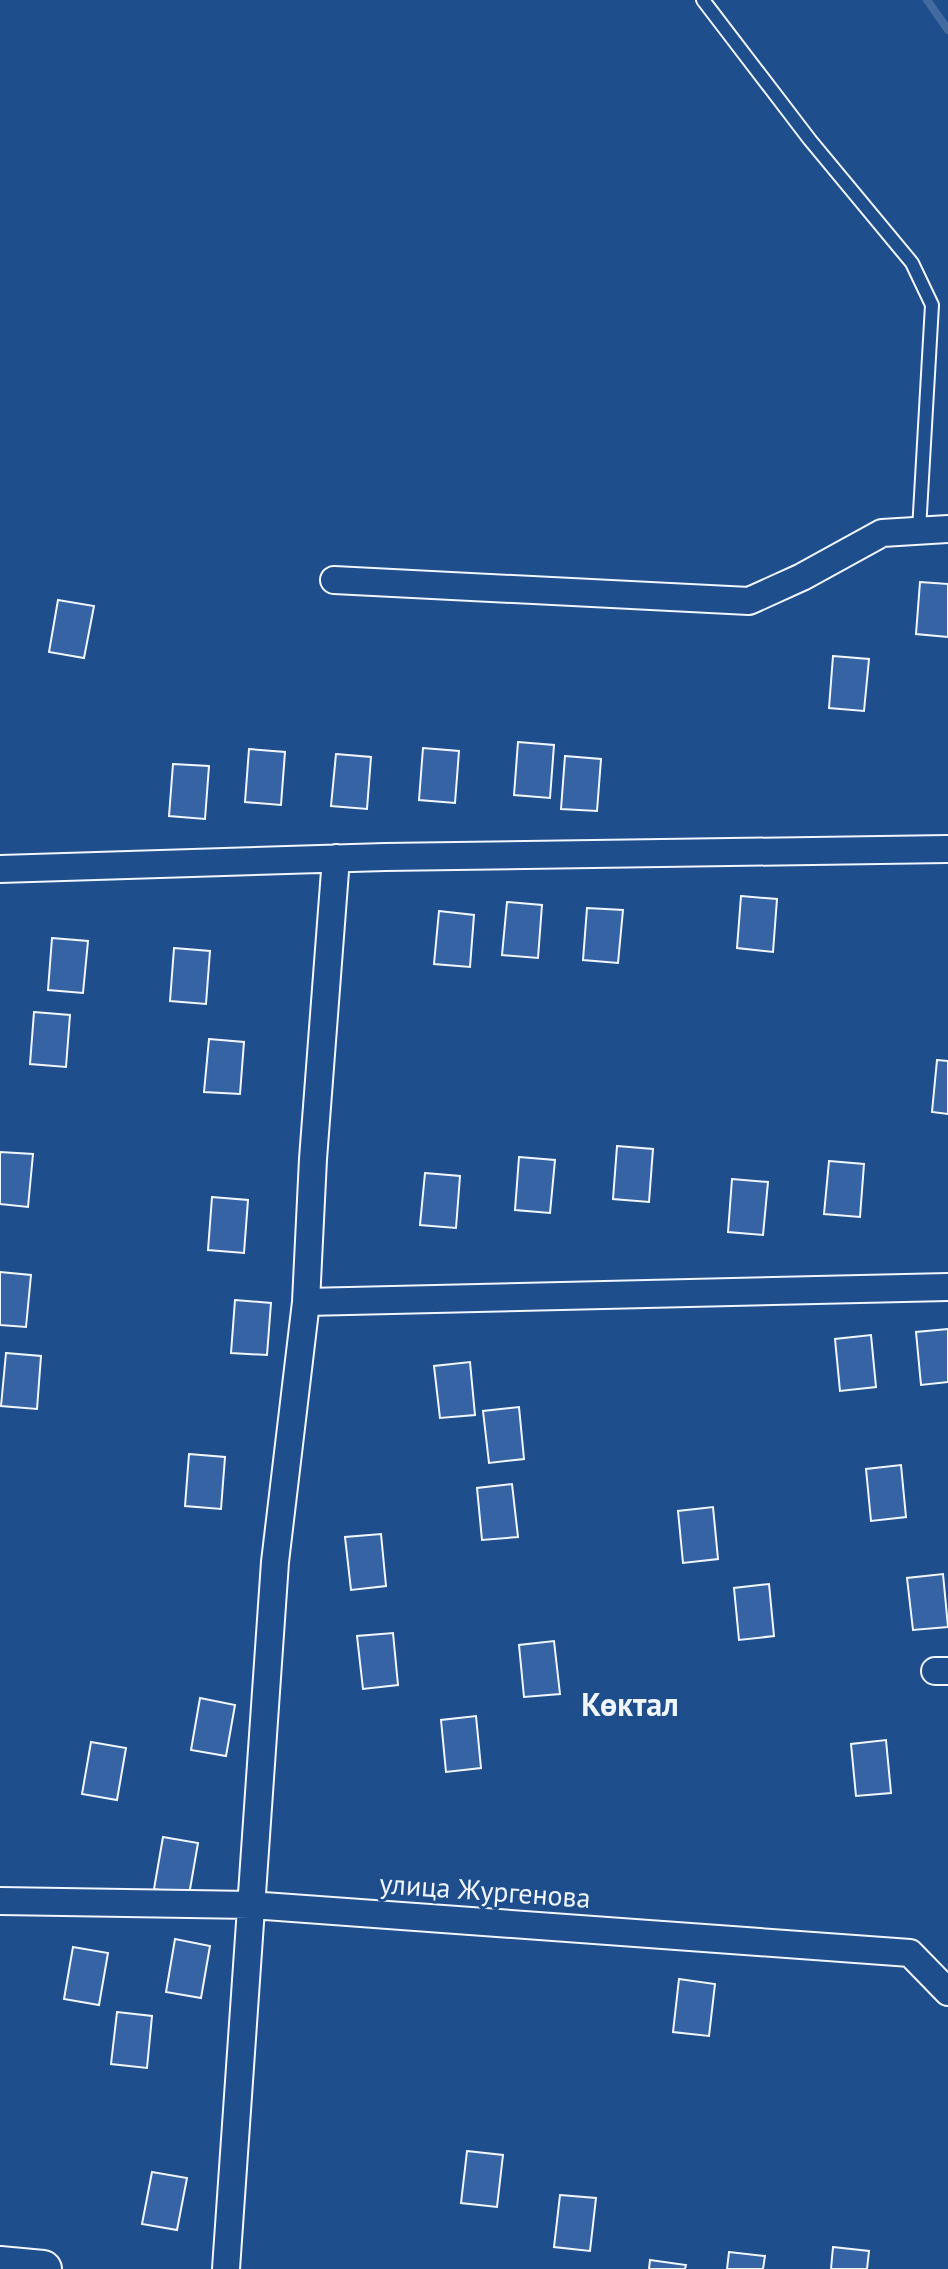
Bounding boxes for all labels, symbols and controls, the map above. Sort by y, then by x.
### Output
district label: Көктал [581,1683,679,1725]
street label: улица Жургенова [378,1864,592,1916]

